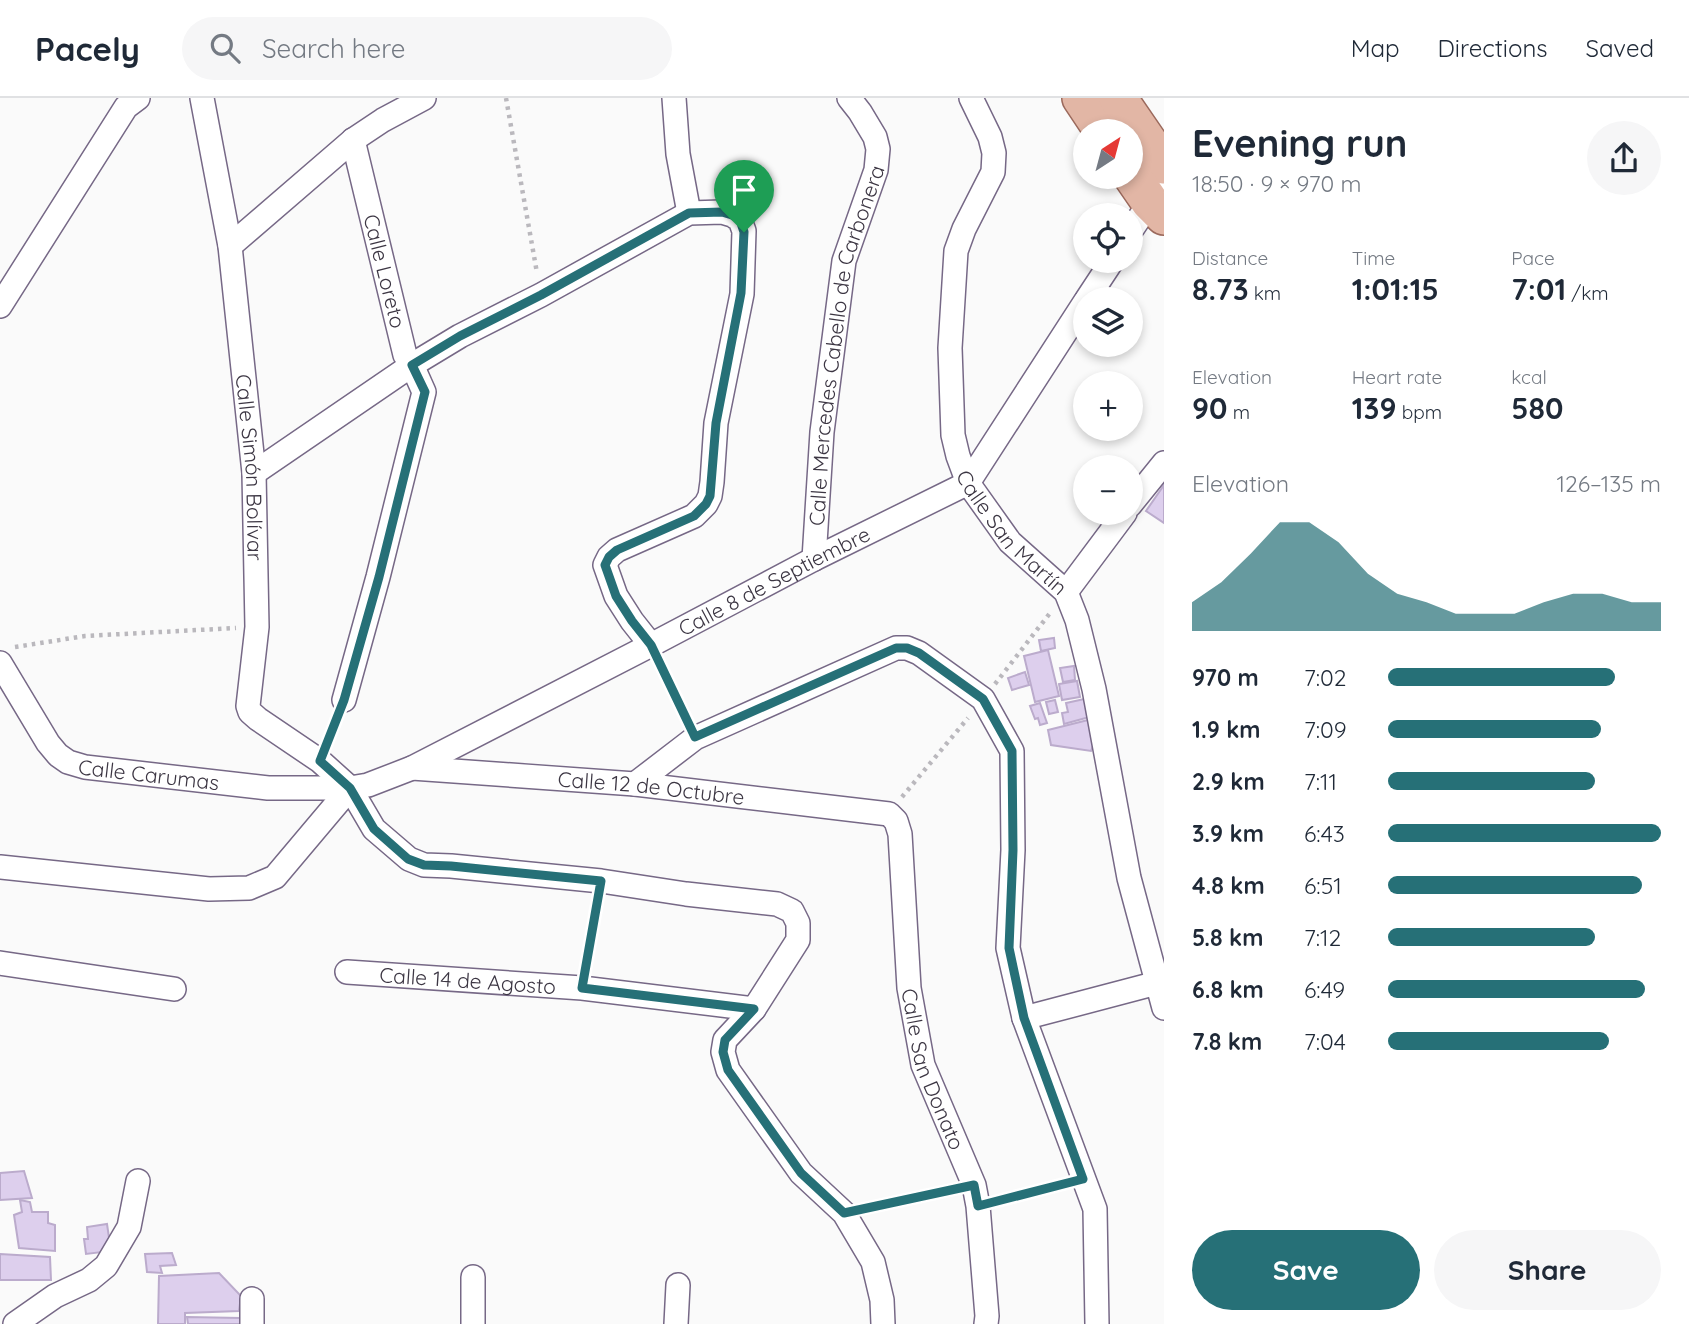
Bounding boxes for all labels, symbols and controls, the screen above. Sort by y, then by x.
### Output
search box [182,17,672,80]
text: Pacely [35,28,140,69]
icon: search [206,29,244,67]
text: Search here [262,32,405,65]
text: Map [1351,33,1400,63]
text: Directions [1438,33,1548,63]
text: Saved [1586,33,1654,63]
north arrow [1073,119,1143,189]
map controls [1073,119,1143,525]
text: Evening run [1192,119,1407,167]
button: share [1587,121,1661,195]
pin [714,160,774,232]
street label: Calle Mercedes Cabello de Carbonera [803,161,890,527]
text: 18:50 · 9 × 970 m [1192,169,1361,198]
icon: arrive [725,171,763,209]
button: locate [1073,203,1143,273]
street label: Calle Loreto [358,211,412,331]
text: Distance [1192,246,1268,270]
text: Time [1352,246,1395,270]
text: Pace [1511,246,1555,270]
text: 8.73 [1192,270,1249,308]
text: 1:01:15 [1352,270,1439,308]
text: 7:01 [1511,270,1566,308]
text: km [1249,281,1281,305]
text: /km [1566,281,1609,305]
button: layers [1073,287,1143,357]
text: Elevation [1192,365,1272,389]
text: Heart rate [1352,365,1442,389]
text: kcal [1511,365,1547,389]
button: + [1073,371,1143,441]
street label: Calle Simón Bolívar [231,373,269,561]
text: 90 [1192,389,1227,427]
text: 139 [1352,389,1396,427]
text: 580 [1511,389,1563,427]
text: m [1227,400,1250,424]
text: bpm [1396,400,1442,424]
button: − [1073,455,1143,525]
street label: Calle San Martín [951,466,1073,600]
text: Elevation [1192,469,1289,498]
text: 126–135 m [1556,469,1661,498]
street label: Calle 8 de Septiembre [674,521,874,641]
text: 970 m [1192,663,1259,692]
text: 7:02 [1304,663,1347,692]
text: 1.9 km [1192,715,1260,744]
text: 7:09 [1304,715,1347,744]
street label: Calle Carumas [77,753,221,795]
street label: Calle 12 de Octubre [557,765,746,810]
text: 2.9 km [1192,767,1265,796]
text: 7:11 [1304,767,1337,796]
text: 3.9 km [1192,819,1264,848]
text: 6:43 [1304,819,1345,848]
text: 4.8 km [1192,871,1265,900]
text: 6:51 [1304,871,1342,900]
text: 5.8 km [1192,923,1263,952]
text: 7:12 [1304,923,1341,952]
street label: Calle 14 de Agosto [379,961,557,999]
text: 6.8 km [1192,975,1264,1004]
text: 6:49 [1304,975,1345,1004]
street label: Calle San Donato [896,986,971,1154]
text: 7.8 km [1192,1027,1262,1056]
text: 7:04 [1304,1027,1346,1056]
button: Save [1192,1230,1420,1310]
button: Share [1434,1230,1661,1310]

